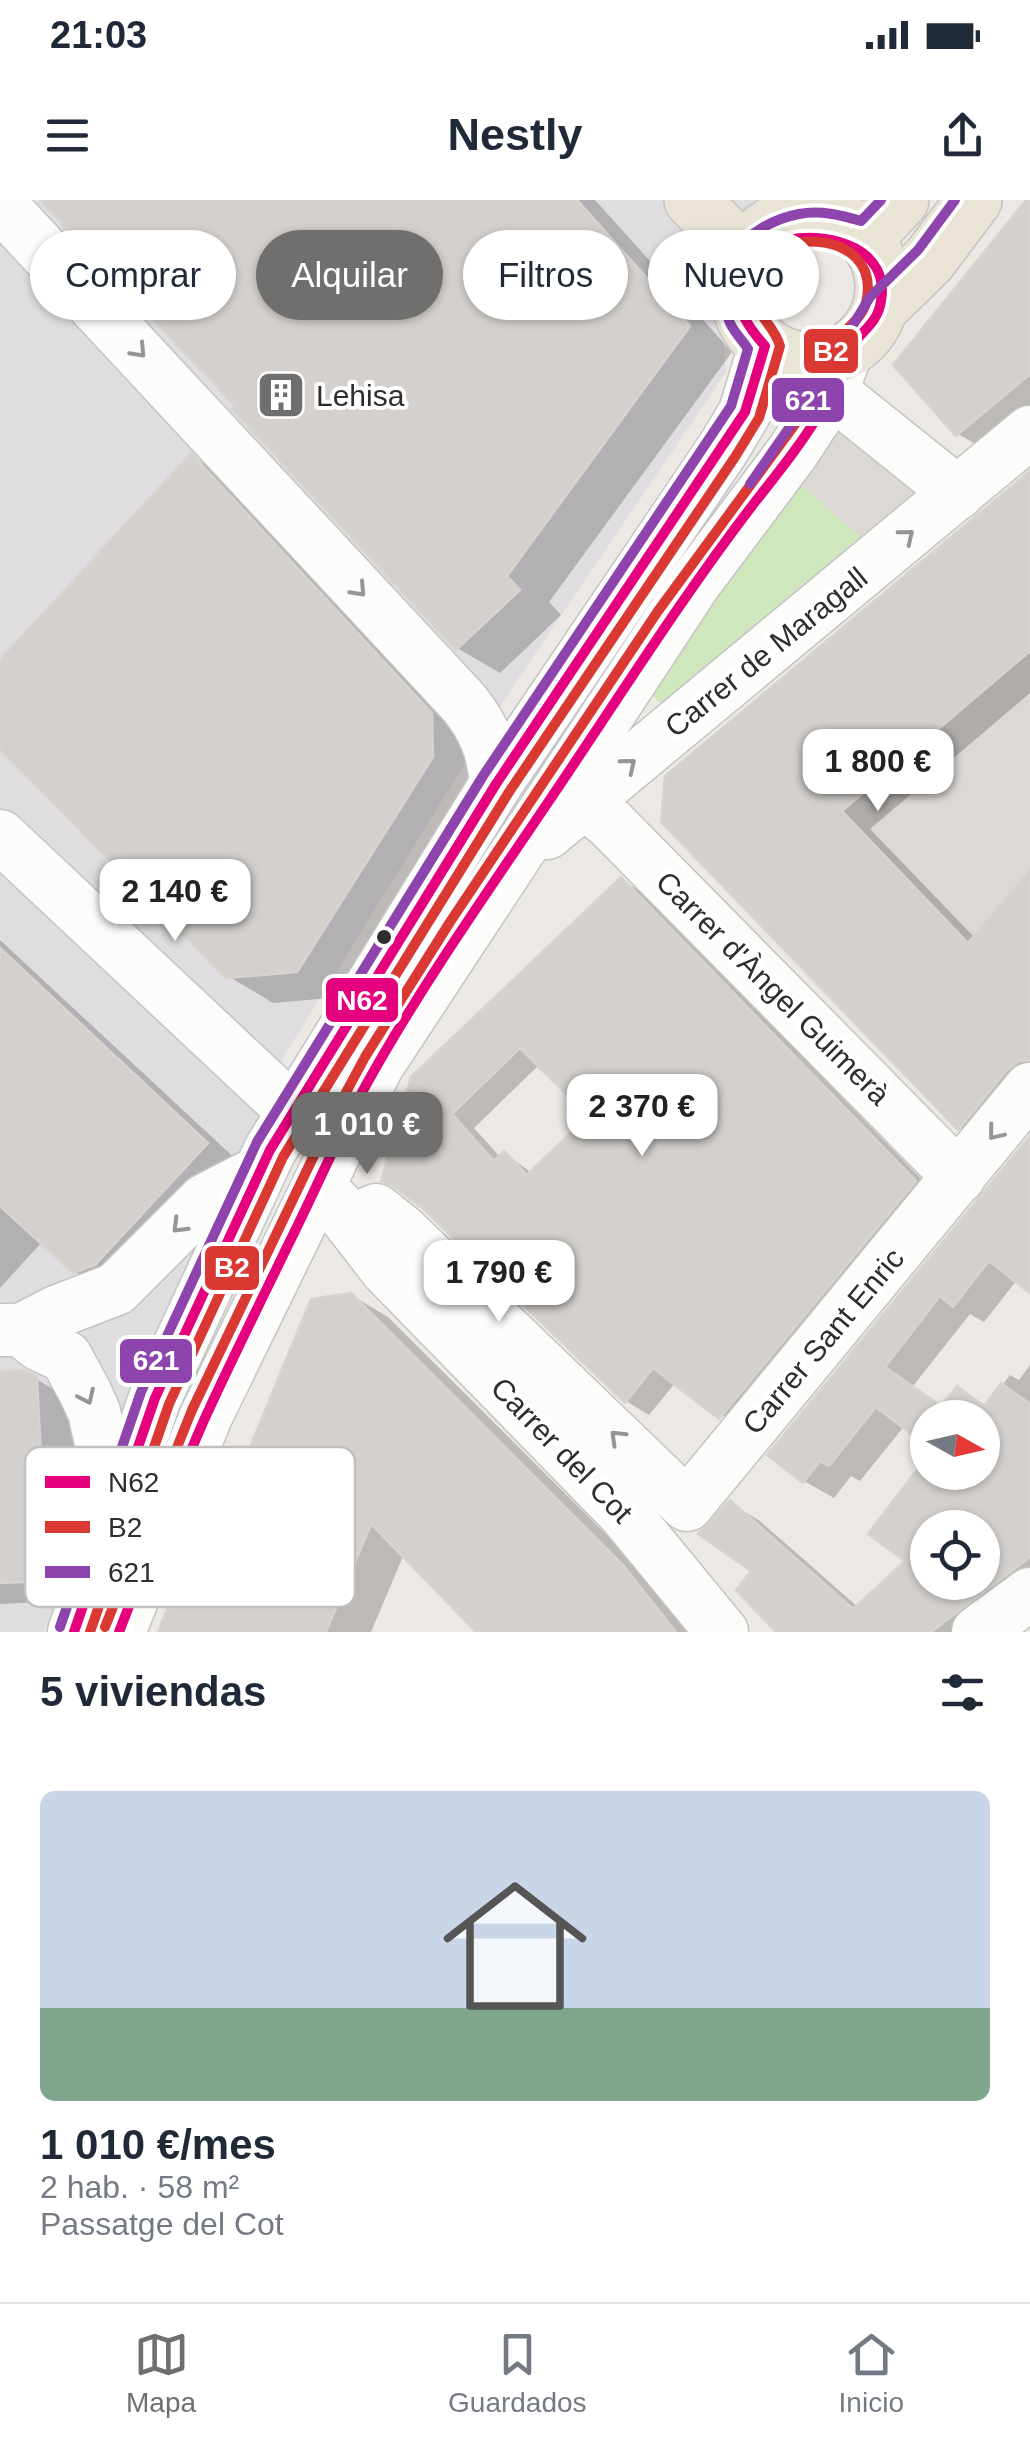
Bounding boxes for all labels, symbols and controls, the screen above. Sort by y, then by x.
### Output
text: 21:03 [50,14,147,56]
icon: menu [40,108,95,163]
icon: share [935,108,990,163]
text: Nestly [447,109,583,160]
chip: Comprar [30,230,236,320]
chip: Alquilar [256,230,443,320]
chip: Filtros [463,230,628,320]
chip: Nuevo [648,230,819,320]
line badge: B2 [802,327,860,375]
text: B2 [813,336,849,367]
one-way arrow [127,340,145,358]
building icon: Lehisa [255,369,307,421]
line badge: 621 [770,376,846,424]
place label: Lehisa [316,379,405,412]
text: 621 [785,385,831,416]
one-way arrow [896,530,914,548]
street label: Carrer de Maragall [658,560,874,744]
one-way arrow [347,578,365,597]
pin: 1 800 € [786,729,970,814]
text: 1 800 € [825,743,931,779]
one-way arrow [617,758,635,776]
pin: 2 140 € [83,859,267,944]
street label: Carrer d'Àngel Guimerà [650,865,897,1112]
text: 2 140 € [122,873,228,909]
unlabelled marker [374,927,394,947]
line badge: N62 [324,976,400,1024]
text: N62 [336,985,388,1016]
pin: 2 370 € [550,1074,734,1159]
text: 2 370 € [589,1088,695,1124]
pin: 1 010 € [275,1092,459,1177]
text: 1 010 € [314,1106,420,1142]
one-way arrow [989,1122,1007,1140]
one-way arrow [173,1214,191,1232]
pin: 1 790 € [407,1240,591,1325]
street label: Carrer Sant Enric [736,1242,910,1440]
line badge: B2 [203,1244,261,1292]
text: B2 [214,1252,250,1283]
text: 1 790 € [446,1254,552,1290]
line badge: 621 [118,1337,194,1385]
text: 621 [133,1345,179,1376]
street label: Carrer del Cot [485,1371,640,1530]
one-way arrow [74,1386,94,1404]
north arrow [910,1400,1000,1490]
map controls [910,1400,1000,1600]
one-way arrow [610,1431,628,1449]
legend [25,1447,355,1607]
text: N62 [108,1467,159,1498]
button: locate [910,1510,1000,1600]
text: B2 [108,1512,142,1543]
text: 621 [108,1557,155,1588]
icon: filters [935,1665,990,1720]
text: 5 viviendas [40,1668,266,1715]
icon: home [425,1856,605,2036]
text: 1 010 €/mes [40,2121,276,2168]
text: 2 hab. · 58 m² [40,2169,239,2205]
text: Passatge del Cot [40,2206,284,2242]
tab: Mapa [126,2327,196,2419]
tab: Guardados [448,2327,587,2419]
tab: Inicio [839,2327,904,2419]

